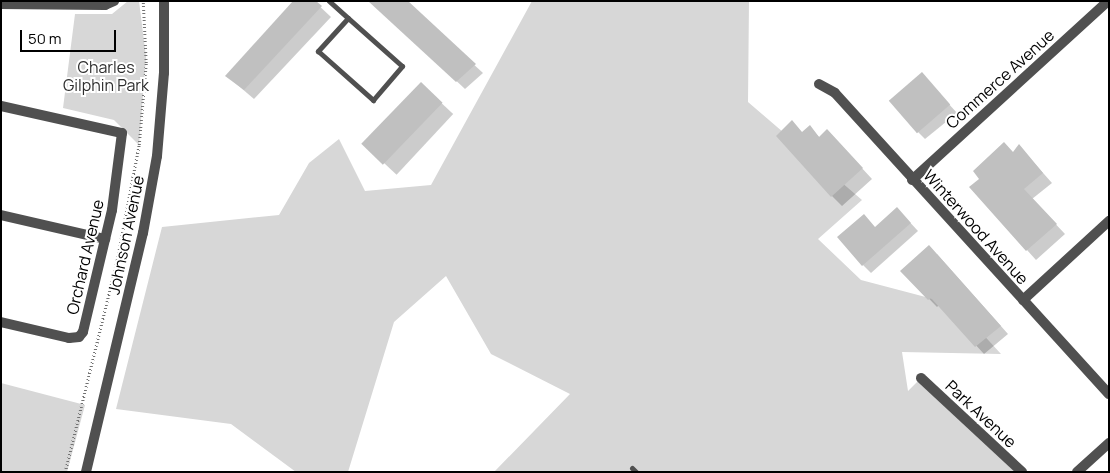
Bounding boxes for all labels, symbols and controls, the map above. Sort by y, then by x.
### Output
scale bar [22,20,119,52]
street label: Commerce Avenue [942,25,1058,133]
text: 50 m [28,28,62,49]
park label: Charles Gilphin Park [63,57,149,95]
street label: Winterwood Avenue [920,166,1032,288]
street label: Johnson Avenue [104,174,148,296]
street label: Orchard Avenue [62,198,108,316]
street label: Park Avenue [942,376,1020,452]

